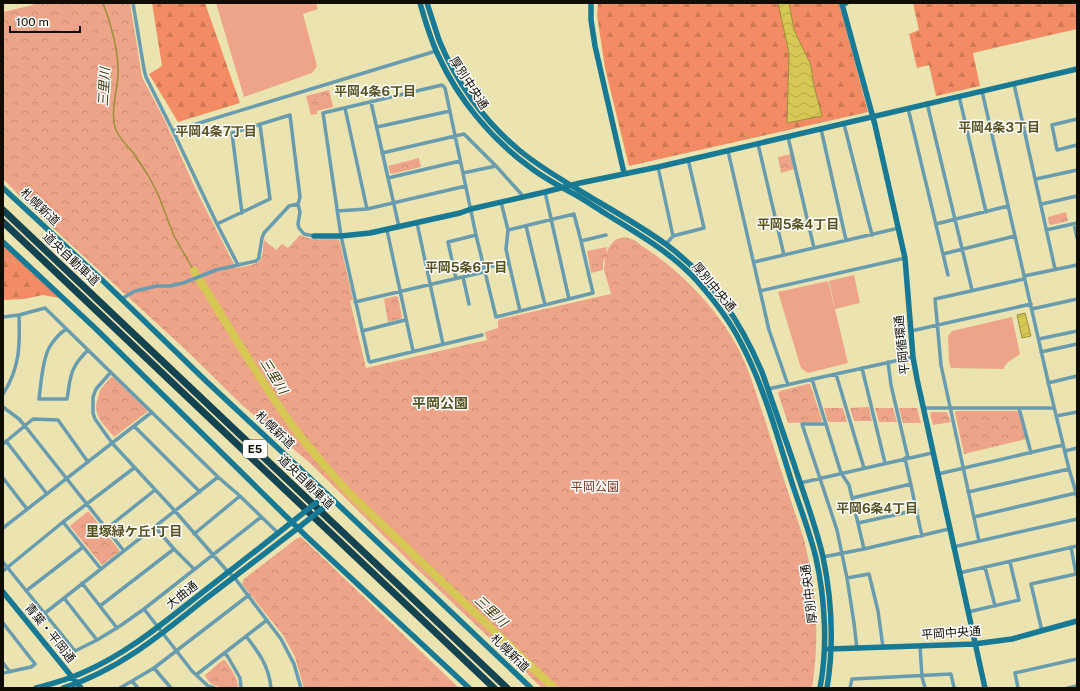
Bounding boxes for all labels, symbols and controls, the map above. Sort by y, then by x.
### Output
scale bar [10,8,80,34]
text: 100 m [16,15,49,29]
street label: 厚別中央通 [447,54,491,112]
water label: 三里川 [95,65,113,107]
district label: 平岡4条6丁目 [334,84,416,99]
district label: 平岡4条3丁目 [958,120,1040,135]
district label: 平岡4条7丁目 [175,124,257,139]
street label: 札幌新道 [18,186,62,228]
district label: 平岡5条4丁目 [757,217,839,232]
street label: 道央自動車道 [40,229,102,289]
district label: 平岡5条6丁目 [425,260,507,275]
street label: 厚別中央通 [689,260,739,314]
street label: 平岡循環通 [892,314,912,376]
water label: 三里川 [257,355,292,398]
district label: 平岡公園 [412,395,468,411]
street label: 札幌新道 [253,409,297,451]
road number: E5 [243,440,267,458]
street label: 道央自動車道 [275,452,337,512]
park label: 平岡公園 [571,480,619,494]
district label: 平岡6条4丁目 [836,501,918,516]
district label: 里塚緑ケ丘1丁目 [86,524,182,539]
street label: 厚別中央通 [798,563,820,625]
street label: 大曲通 [164,578,200,612]
water label: 三里川 [472,592,512,631]
street label: 青葉・平岡通 [22,601,78,665]
street label: 平岡中央通 [921,624,981,642]
street label: 札幌新道 [488,631,532,675]

